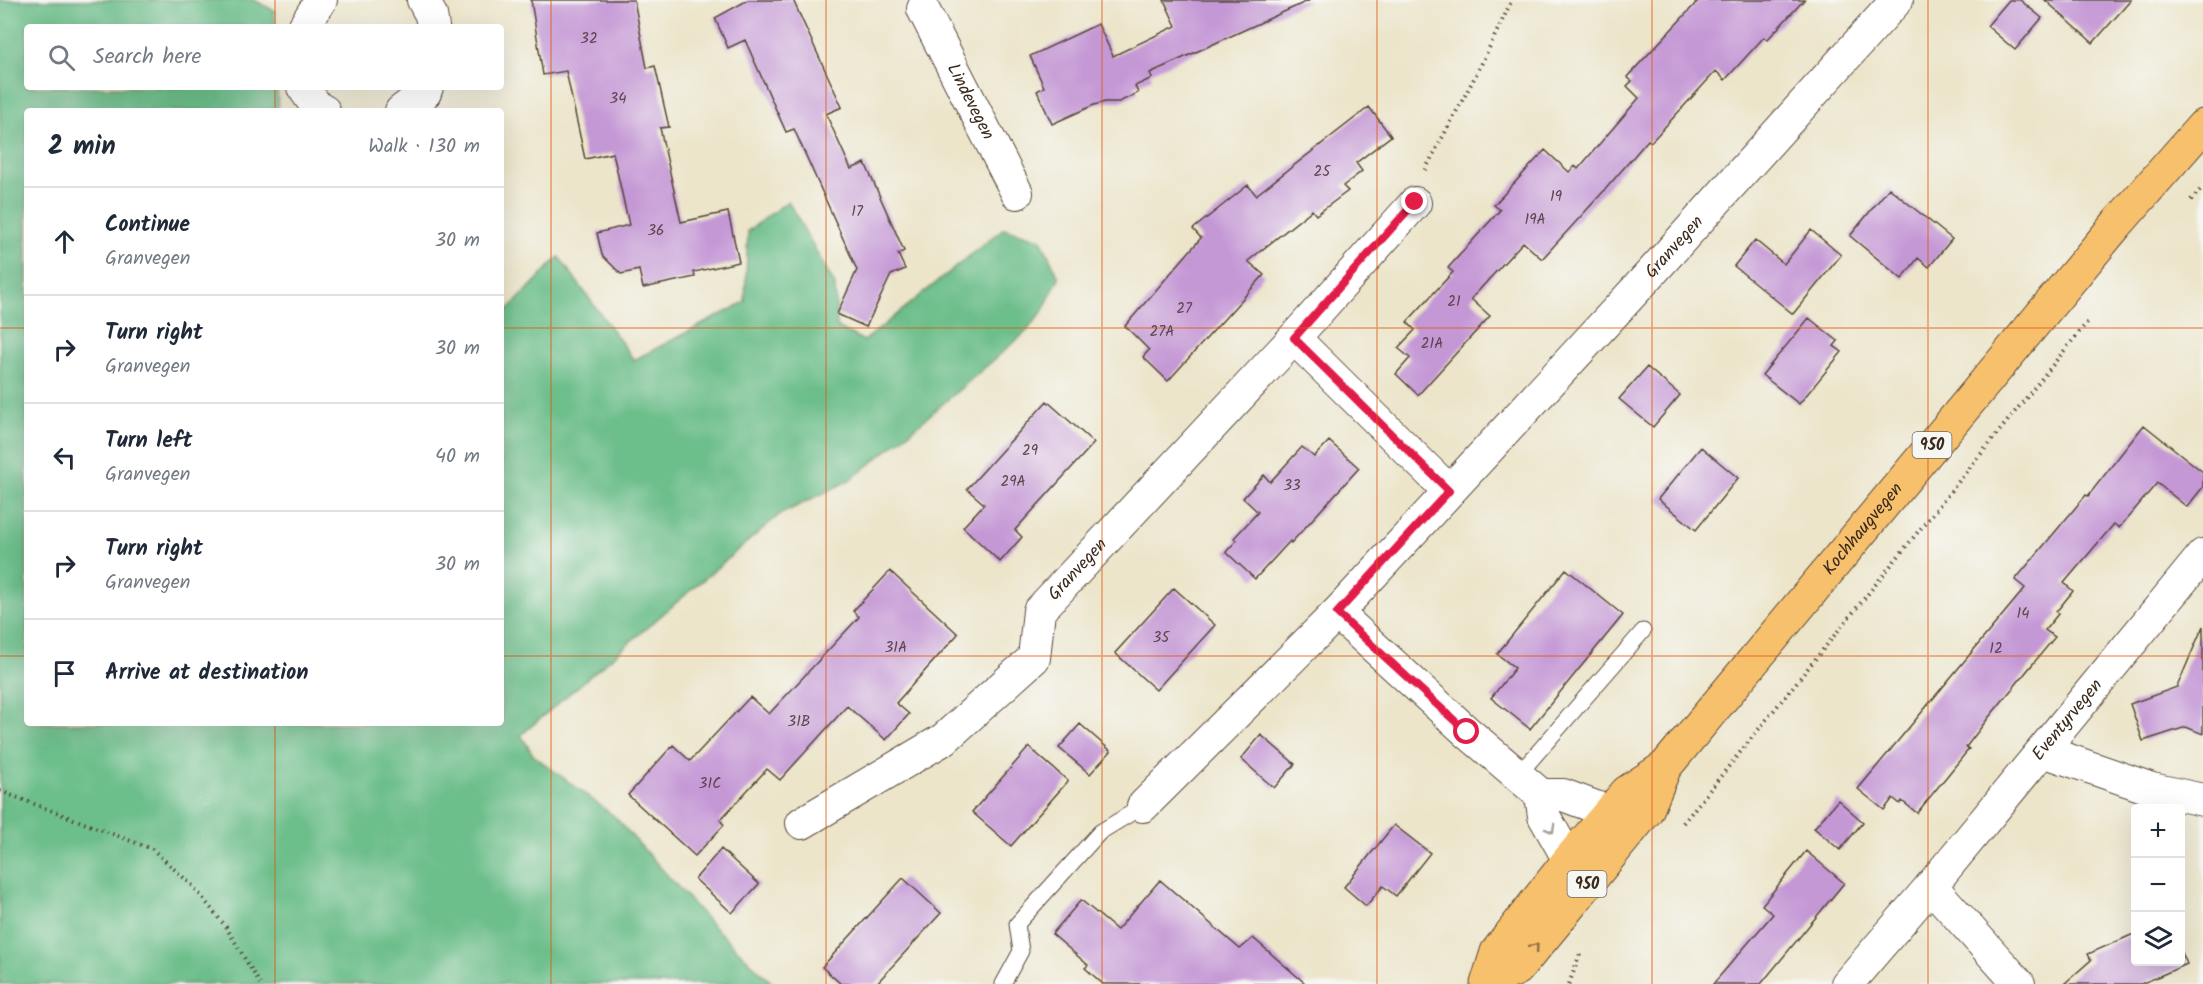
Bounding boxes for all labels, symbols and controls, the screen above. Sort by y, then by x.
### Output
search box [24,24,504,90]
house number: 32 [580,27,598,51]
text: Search here [93,40,201,75]
icon: search [45,41,78,74]
street label: Lindevegen [939,58,1002,145]
house number: 34 [610,87,626,111]
text: 2 min [48,126,116,168]
text: Walk · 130 m [368,131,480,163]
house number: 25 [1314,160,1331,184]
house number: 19 [1550,185,1563,209]
route end [1401,188,1427,214]
house number: 17 [851,200,864,224]
text: Continue [105,208,190,243]
house number: 19A [1524,208,1546,232]
street label: Granvegen [1638,209,1711,286]
house number: 36 [648,219,664,243]
icon: ahead [48,225,81,258]
text: 30 m [435,225,480,257]
text: Granvegen [105,243,190,275]
house number: 21 [1447,290,1461,314]
house number: 27 [1176,297,1193,321]
text: Turn right [105,316,203,351]
house number: 27A [1150,320,1174,344]
house number: 21A [1421,332,1443,356]
icon: right [48,333,81,366]
text: 30 m [435,333,480,365]
text: Granvegen [105,351,190,383]
text: Turn left [105,424,192,459]
road number: 950 [1912,432,1952,458]
house number: 29 [1022,439,1039,463]
icon: left [48,441,81,474]
text: 40 m [435,441,480,473]
text: Granvegen [105,459,190,491]
house number: 29A [1000,470,1026,494]
house number: 33 [1283,474,1301,498]
street label: Kochhaugvegen [1815,476,1911,582]
text: Turn right [105,532,203,567]
street label: Granvegen [1041,532,1115,608]
icon: right [48,549,81,582]
text: 30 m [435,549,480,581]
text: Granvegen [105,567,190,599]
house number: 14 [2017,602,2029,626]
house number: 35 [1153,626,1170,650]
house number: 31A [885,636,907,660]
house number: 12 [1989,637,2003,661]
text: Arrive at destination [105,656,308,691]
icon: arrive [48,657,81,690]
street label: Eventyrvegen [2025,672,2110,767]
house number: 31B [788,710,810,734]
route start [1453,718,1479,744]
house number: 31C [699,772,721,796]
map controls [2131,804,2185,966]
button: + [2131,804,2185,858]
one-way arrow [1544,823,1555,833]
button: − [2131,858,2185,912]
road number: 950 [1568,871,1606,897]
button: layers [2131,912,2185,966]
one-way arrow [1528,943,1539,954]

